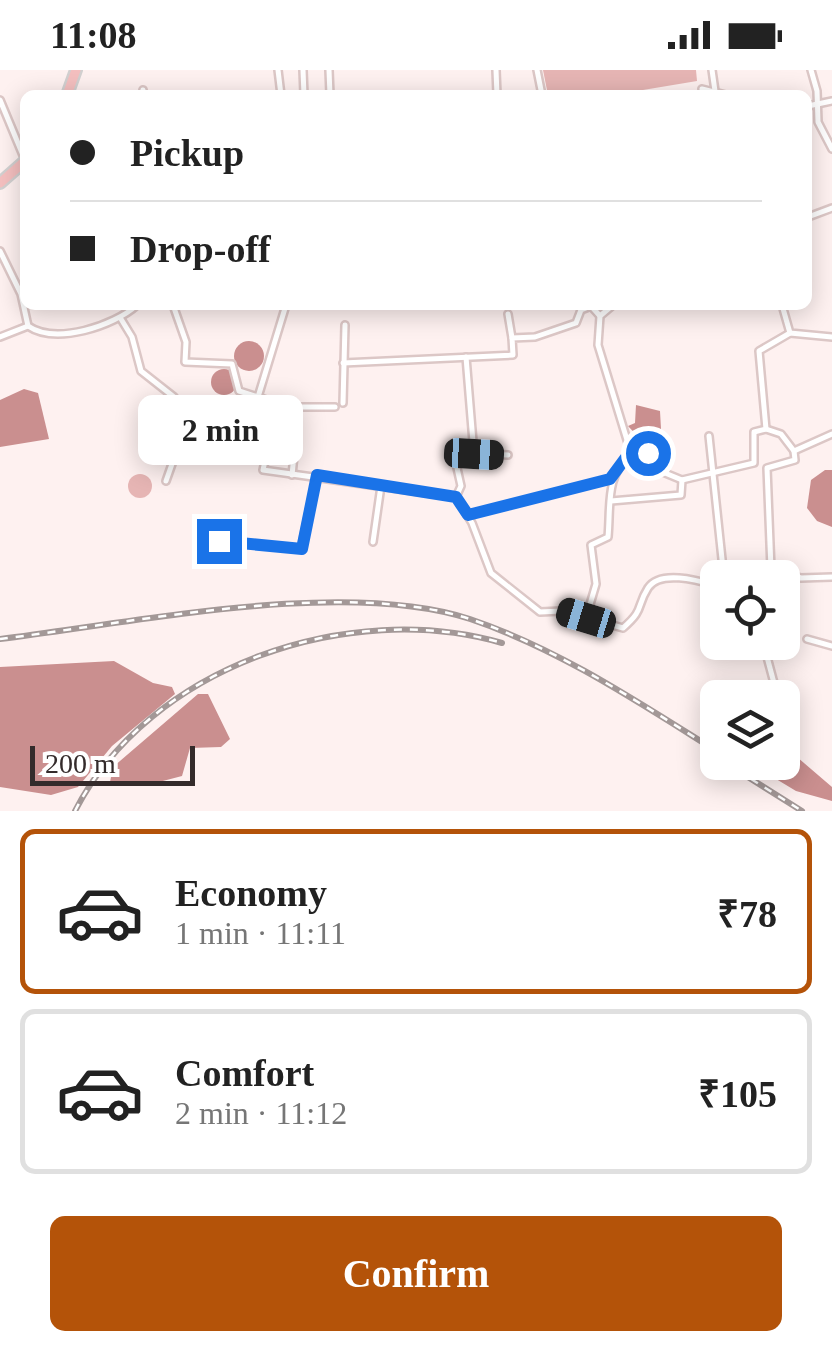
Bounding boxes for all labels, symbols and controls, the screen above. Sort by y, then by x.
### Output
text: 11:08 [50,14,137,56]
text: Pickup [130,132,244,174]
text: Drop-off [130,228,271,270]
callout: 2 min [136,396,302,466]
text: 2 min [182,412,259,448]
route start [626,431,671,476]
car [443,437,505,471]
route end [197,519,242,564]
map controls [700,560,800,780]
button: locate [700,560,800,660]
car [553,595,619,641]
button: layers [700,680,800,780]
scale bar [30,741,195,786]
text: 200 m [45,748,116,779]
icon: car [55,867,145,957]
text: Economy [175,872,327,914]
text: ₹78 [717,893,777,935]
text: 1 min · 11:11 [175,915,346,951]
icon: car [55,1047,145,1137]
text: Comfort [175,1052,314,1094]
text: ₹105 [698,1073,777,1115]
text: 2 min · 11:12 [175,1095,347,1131]
button: Confirm [50,1216,782,1331]

